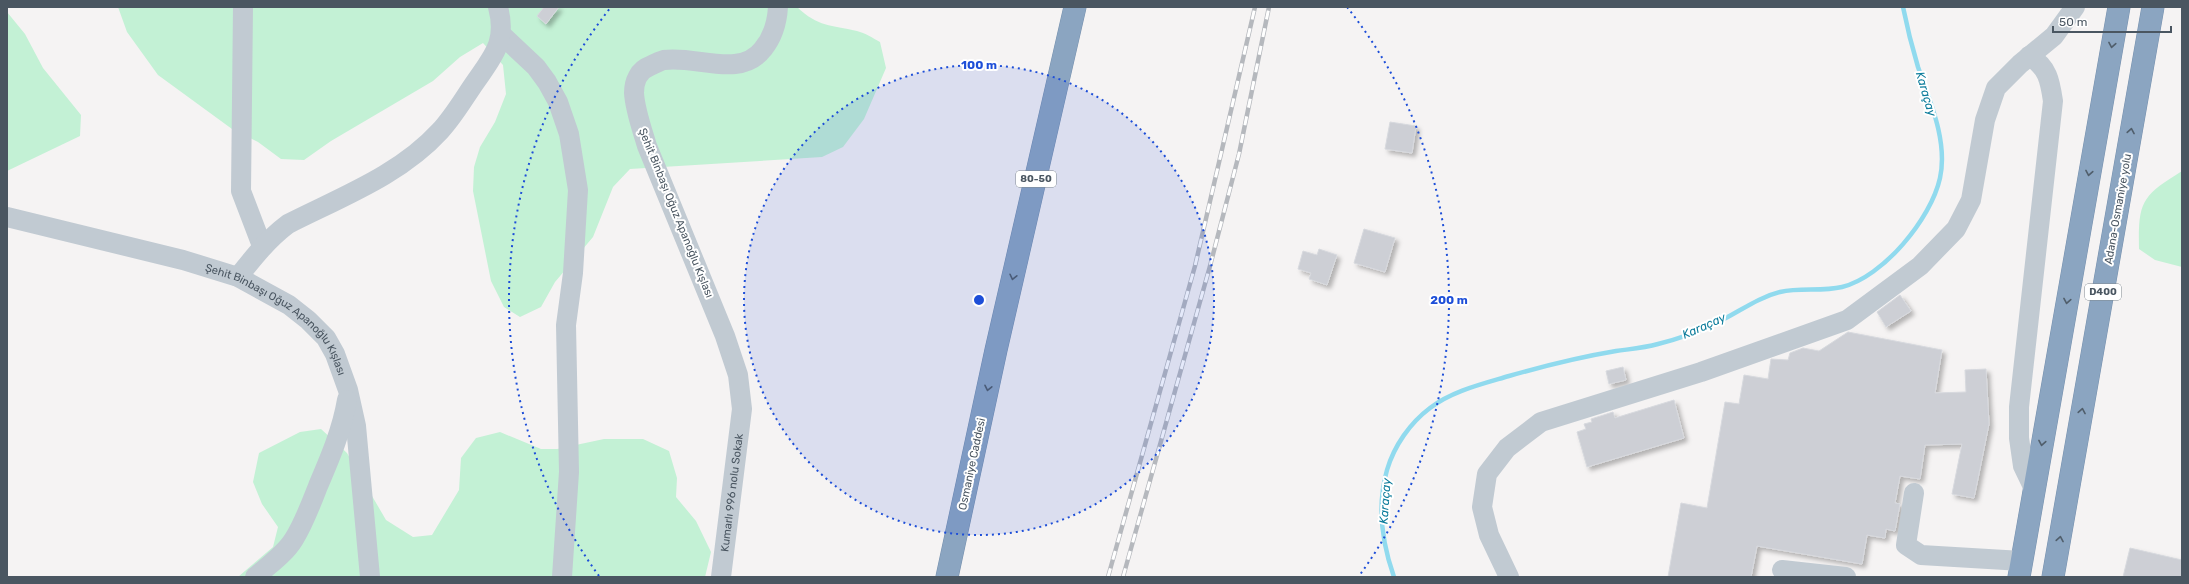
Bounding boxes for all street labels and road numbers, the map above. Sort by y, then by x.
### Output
street label: Şehit Binbaşı Oğuz Apanoğlu Kışlası [636,126,716,300]
street label: Adana-Osmaniye yolu [2102,153,2134,265]
road number: 80-50 [1016,171,1056,187]
street label: Şehit Binbaşı Oğuz Apanoğlu Kışlası [204,261,349,377]
road number: D400 [2085,284,2121,300]
street label: Osmaniye Caddesi [956,417,988,511]
street label: Kumarlı 996 nolu Sokak [718,433,745,552]

